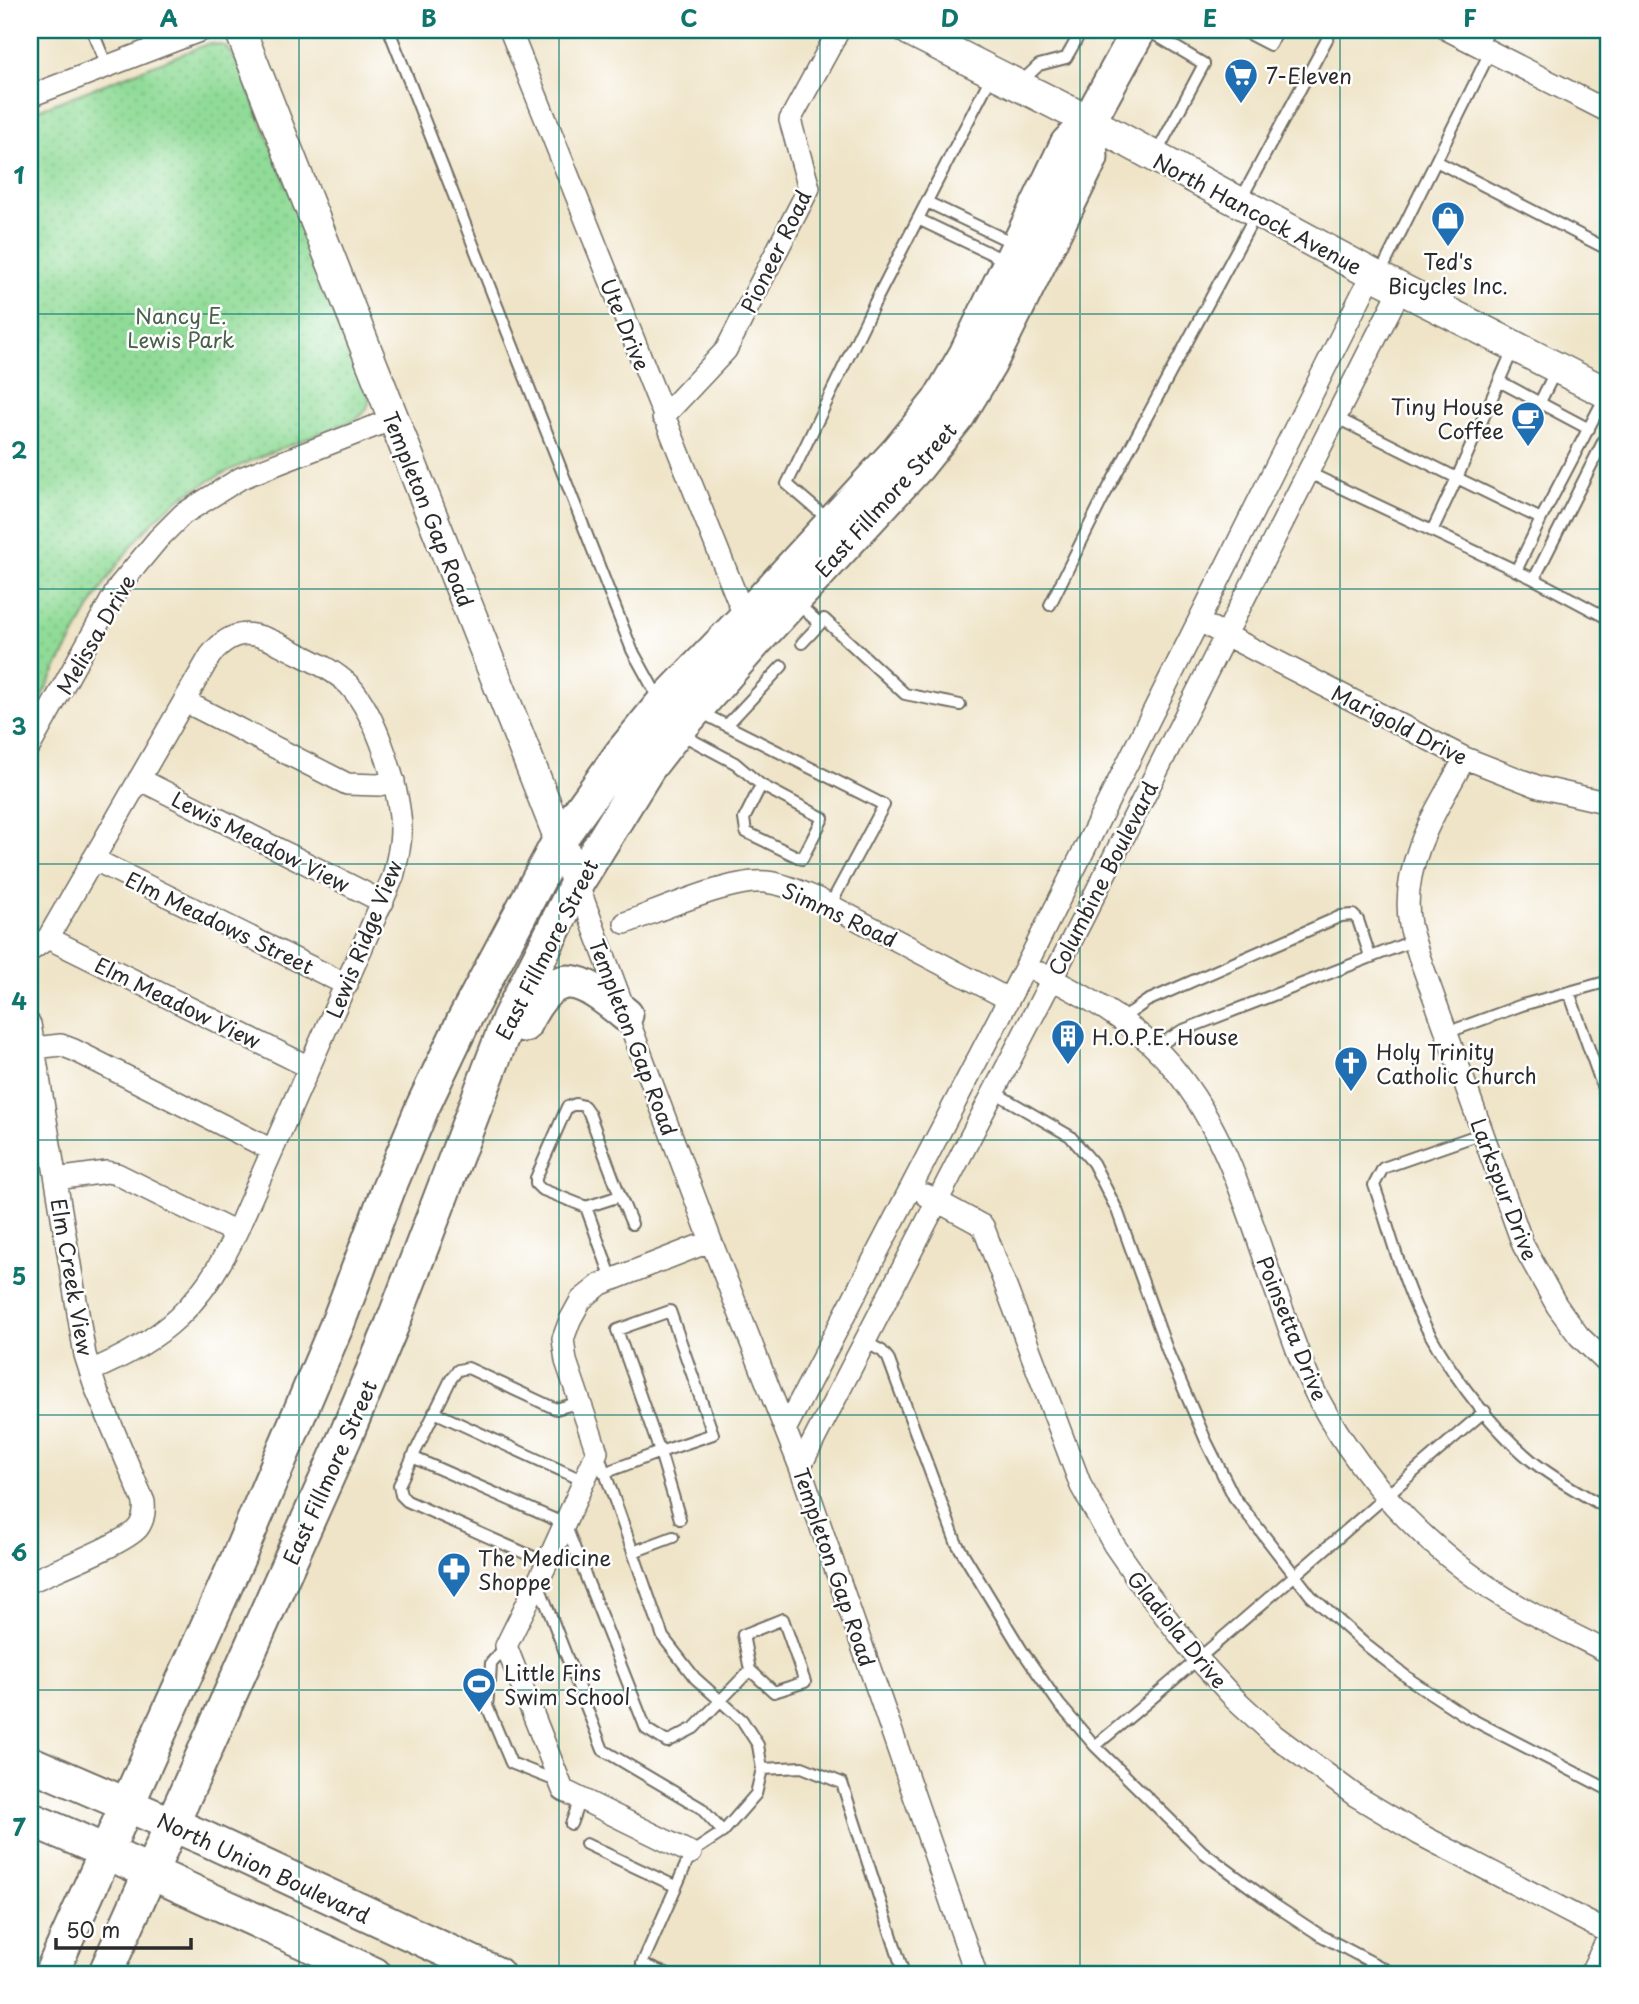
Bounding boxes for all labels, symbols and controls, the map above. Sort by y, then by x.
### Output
text: A [160,0,178,35]
text: B [421,0,437,35]
text: C [680,0,698,35]
text: D [941,0,959,35]
text: E [1203,0,1217,35]
text: F [1463,0,1477,35]
supermarket icon: 7-Eleven [1222,56,1260,105]
place label: 7-Eleven [1266,59,1352,91]
street label: North Hancock Avenue [1148,144,1368,282]
text: 1 [14,157,25,192]
street label: Pioneer Road [731,184,819,318]
shop icon: Ted's Bicycles Inc. [1429,199,1467,248]
place label: Ted's Bicycles Inc. [1388,245,1508,301]
street label: Ute Drive [593,273,659,375]
park label: Nancy E. Lewis Park [127,299,235,355]
place label: Tiny House Coffee [1391,390,1504,446]
cafe icon: Tiny House Coffee [1509,399,1547,448]
street label: Templeton Gap Road [375,406,483,612]
street label: East Fillmore Street [806,414,964,584]
text: 2 [11,432,27,467]
street label: Melissa Drive [47,568,143,700]
street label: Marigold Drive [1326,676,1474,772]
text: 3 [11,708,27,743]
street label: Columbine Boulevard [1039,775,1165,981]
street label: Lewis Meadow View [166,782,356,900]
street label: East Fillmore Street [487,853,605,1045]
street label: Lewis Ridge View [317,855,409,1023]
street label: Elm Meadows Street [120,862,320,982]
street label: Simms Road [777,873,903,955]
street label: Templeton Gap Road [582,934,686,1140]
street label: Elm Meadow View [90,948,266,1056]
text: 4 [11,983,27,1018]
building icon: H.O.P.E. House [1049,1017,1087,1066]
place label: H.O.P.E. House [1092,1020,1239,1052]
place label: Holy Trinity Catholic Church [1376,1035,1537,1091]
church icon: Holy Trinity Catholic Church [1332,1044,1370,1093]
street label: Larkspur Drive [1463,1113,1547,1265]
street label: Elm Creek View [43,1196,103,1359]
street label: Poinsetta Drive [1249,1251,1337,1405]
text: 5 [12,1258,26,1293]
street label: East Fillmore Street [274,1375,384,1569]
street label: Templeton Gap Road [786,1463,884,1671]
text: 6 [11,1534,27,1569]
place label: The Medicine Shoppe [478,1541,611,1597]
pharmacy icon: The Medicine Shoppe [435,1550,473,1599]
street label: Gladiola Drive [1120,1563,1236,1695]
place label: Little Fins Swim School [504,1656,630,1712]
sports icon: Little Fins Swim School [460,1665,498,1714]
street label: North Union Boulevard [152,1804,376,1930]
text: 7 [12,1809,26,1844]
scale bar [56,1906,191,1950]
text: 50 m [66,1913,120,1945]

